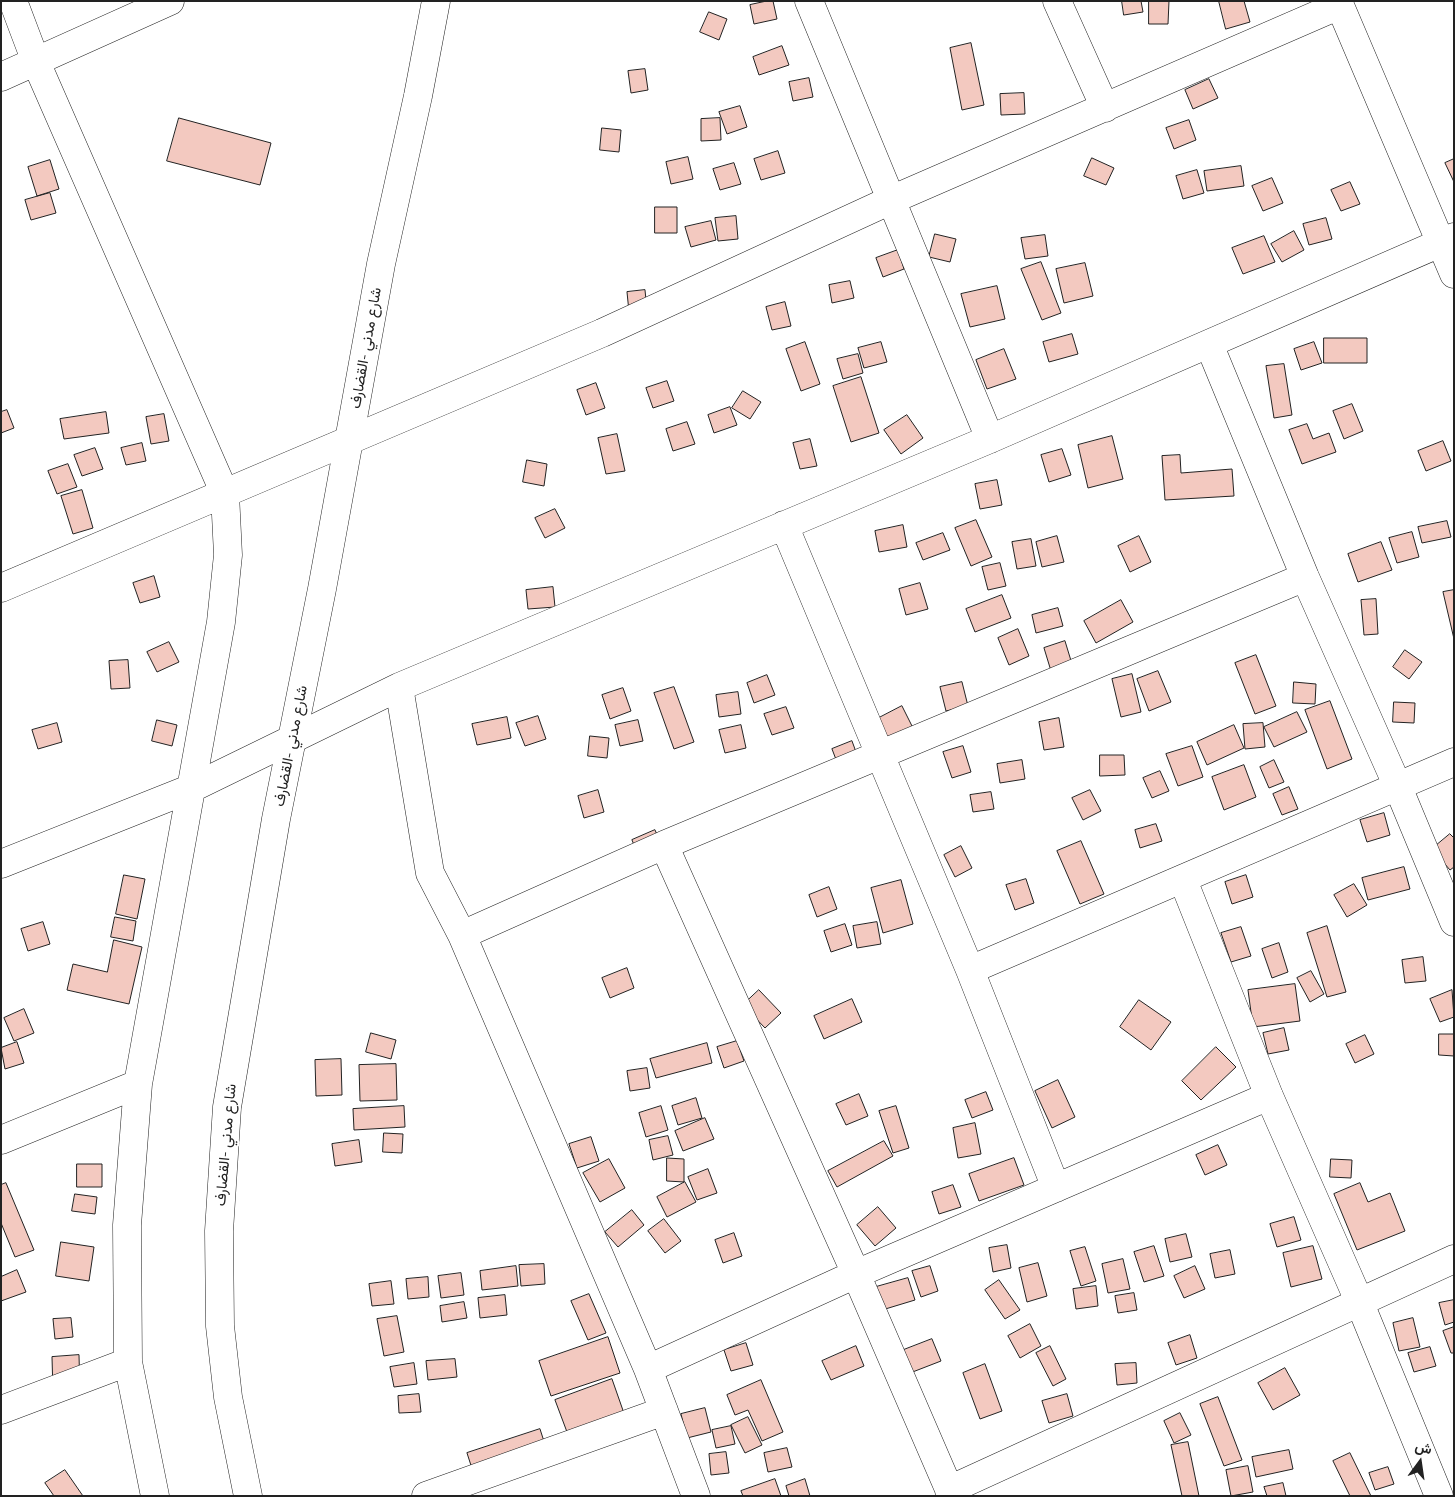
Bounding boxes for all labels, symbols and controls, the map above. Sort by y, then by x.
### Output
street label: شارع مدني -القضارف [346,286,386,410]
street label: شارع مدني -القضارف [270,684,312,808]
street label: شارع مدني -القضارف [212,1083,240,1207]
north arrow [1395,1437,1445,1487]
text: ش [1413,1437,1434,1458]

